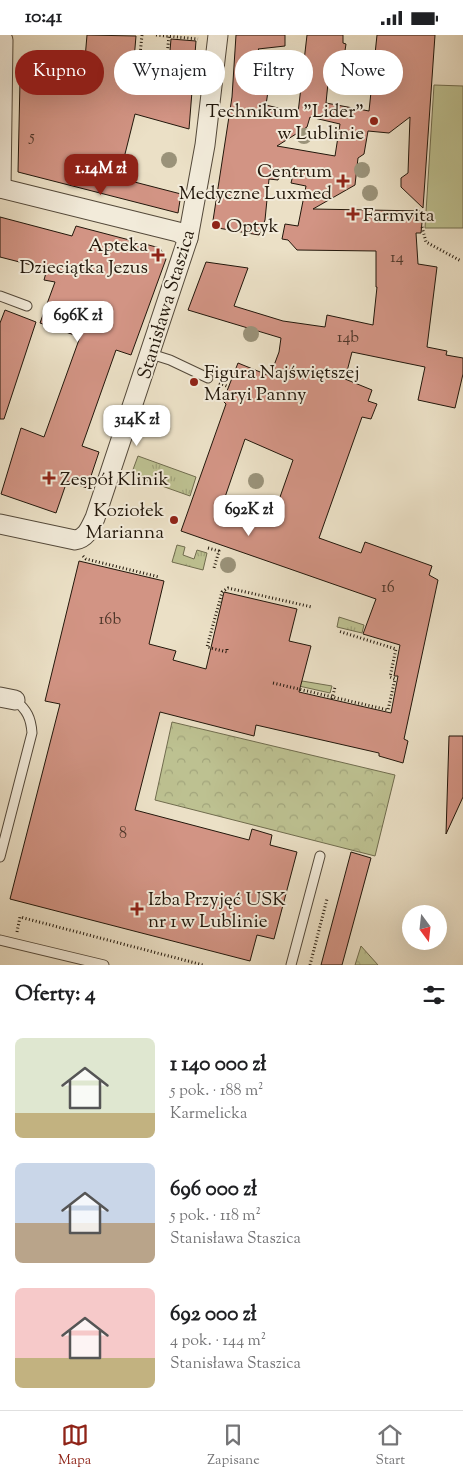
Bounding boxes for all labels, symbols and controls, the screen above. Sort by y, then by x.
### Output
text: 10:41 [25,4,62,31]
chip: Kupno [15,50,104,95]
chip: Wynajem [114,50,225,95]
chip: Filtry [235,50,313,95]
chip: Nowe [323,50,403,95]
place label: Technikum "Lider" w Lublinie [206,99,364,148]
marker: Technikum "Lider" w Lublinie [368,115,380,127]
house number: 5 [28,126,35,149]
pin: 1.14M zł [49,154,153,196]
text: 1.14M zł [75,158,127,181]
place label: Centrum Medyczne Luxmed [179,159,332,208]
marker: Centrum Medyczne Luxmed [336,174,350,188]
place label: Farmvita [363,203,435,230]
marker: Farmvita [347,208,359,220]
place label: Optyk [226,214,280,241]
marker: Optyk [210,219,222,231]
street label: Stanisława Staszica [132,226,203,383]
place label: Apteka Dzieciątka Jezus [19,233,148,282]
house number: 14 [390,247,404,270]
marker: Apteka Dzieciątka Jezus [152,249,164,261]
pin: 696K zł [32,301,124,343]
text: 696K zł [53,305,103,328]
house number: 14b [337,327,359,350]
place label: Figura Najświętszej Maryi Panny [204,360,359,409]
marker: Figura Najświętszej Maryi Panny [188,376,200,388]
pin: 314K zł [91,405,183,447]
text: 314K zł [114,409,160,432]
place label: Zespół Klinik [60,467,169,494]
marker: Zespół Klinik [42,471,56,485]
pin: 692K zł [203,495,295,537]
place label: Koziołek Marianna [86,498,165,547]
text: 692K zł [225,499,273,522]
marker: Koziołek Marianna [168,514,180,526]
house number: 16 [381,577,395,600]
house number: 16b [99,609,121,632]
house number: 8 [119,823,127,846]
place label: Izba Przyjęć USK nr 1 w Lublinie [148,887,286,936]
marker: Izba Przyjęć USK nr 1 w Lublinie [130,902,144,916]
north arrow [402,905,448,950]
map controls [402,905,447,950]
text: Oferty: 4 [15,980,96,1010]
icon: filters [420,981,448,1009]
text: 1 140 000 zł [170,1050,266,1080]
icon: home [55,1058,115,1118]
text: 5 pok. · 188 m² [170,1080,264,1103]
text: Karmelicka [170,1103,247,1126]
text: 696 000 zł [170,1175,257,1205]
icon: home [55,1183,115,1243]
text: 5 pok. · 118 m² [170,1205,261,1228]
text: Stanisława Staszica [170,1228,301,1251]
text: 692 000 zł [170,1300,257,1330]
icon: home [55,1308,115,1368]
text: 4 pok. · 144 m² [170,1330,266,1353]
text: Stanisława Staszica [170,1353,301,1376]
tab: Mapa [58,1421,91,1471]
tab: Zapisane [207,1421,260,1471]
tab: Start [376,1421,405,1471]

